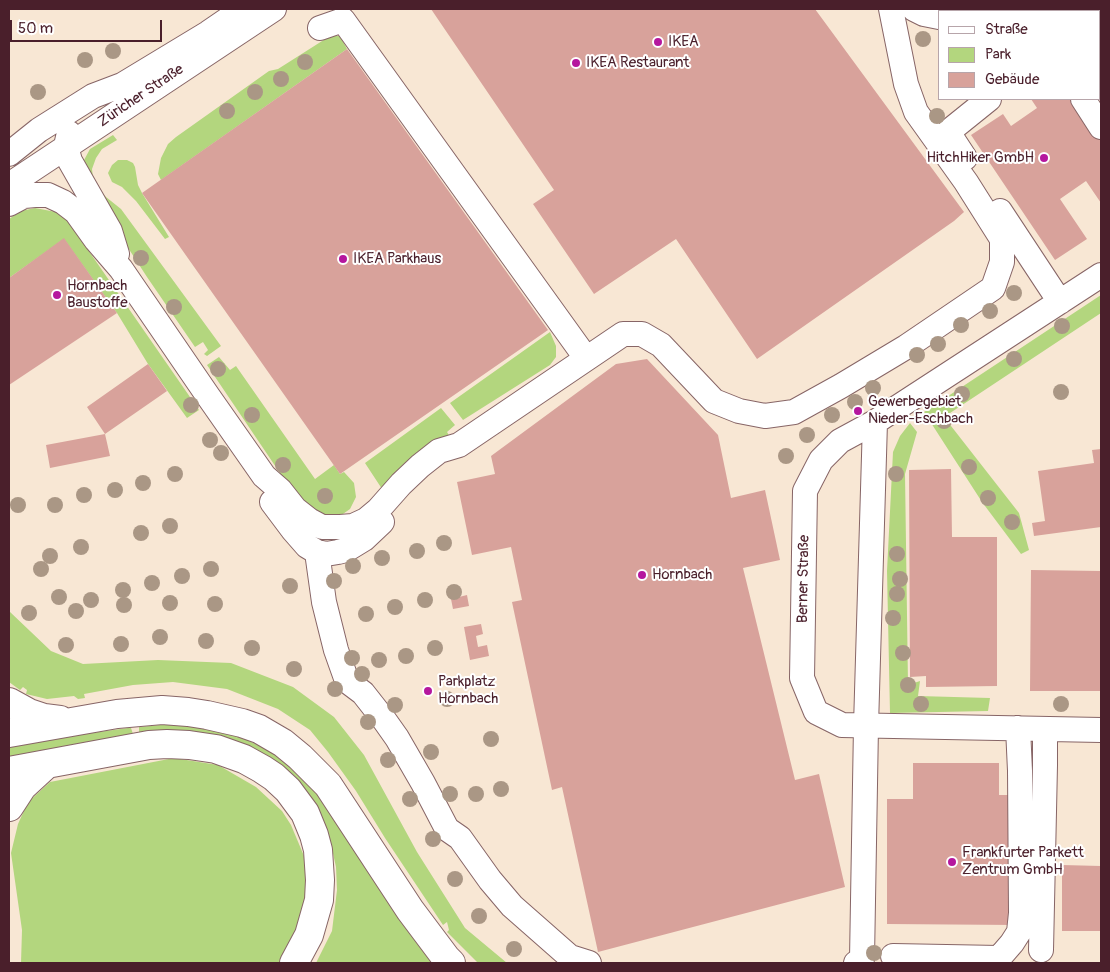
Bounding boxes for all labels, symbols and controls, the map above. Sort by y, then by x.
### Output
scale bar [12,10,165,42]
legend [938,10,1100,100]
text: 50 m [18,19,53,38]
text: Straße [985,20,1028,39]
place label: IKEA [668,33,699,51]
marker: IKEA [652,36,664,48]
text: Park [985,45,1011,64]
place label: IKEA Restaurant [586,54,689,72]
marker: IKEA Restaurant [570,57,582,69]
street label: Züricher Straße [95,61,187,131]
text: Gebäude [985,70,1039,89]
place label: HitchHiker GmbH [927,149,1034,167]
marker: HitchHiker GmbH [1038,152,1050,164]
place label: IKEA Parkhaus [353,250,441,268]
marker: IKEA Parkhaus [337,253,349,265]
place label: Hornbach Baustoffe [67,277,128,312]
marker: Hornbach Baustoffe [51,289,63,301]
place label: Gewerbegebiet Nieder-Eschbach [868,393,973,428]
marker: Gewerbegebiet Nieder-Eschbach [852,405,864,417]
street label: Berner Straße [794,535,814,623]
place label: Hornbach [652,566,712,584]
marker: Hornbach [636,569,648,581]
place label: Parkplatz Hornbach [438,673,498,708]
marker: Parkplatz Hornbach [422,685,434,697]
place label: Frankfurter Parkett Zentrum GmbH [962,844,1084,879]
marker: Frankfurter Parkett Zentrum GmbH [946,856,958,868]

